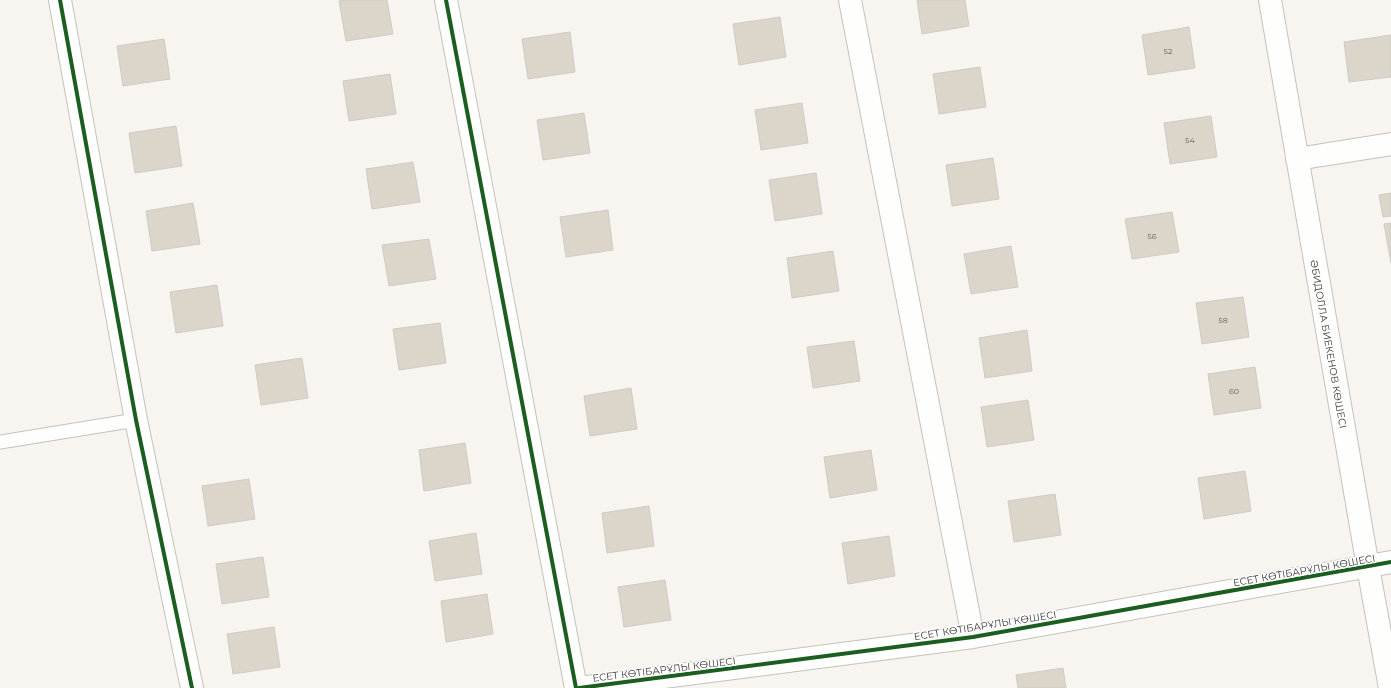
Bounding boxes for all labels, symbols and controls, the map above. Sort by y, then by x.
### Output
house number: 52 [1163,46,1173,56]
house number: 54 [1185,135,1196,145]
house number: 56 [1147,231,1157,241]
street label: ӘБИДОЛЛА БИЕКЕНОВ КӨШЕСІ [1307,259,1350,429]
house number: 58 [1218,315,1228,325]
house number: 60 [1229,386,1239,396]
street label: ЕСЕТ КӨТІБАРҰЛЫ КӨШЕСІ [1232,552,1376,589]
street label: ЕСЕТ КӨТІБАРҰЛЫ КӨШЕСІ [913,608,1057,643]
street label: ЕСЕТ КӨТІБАРҰЛЫ КӨШЕСІ [592,654,736,685]

